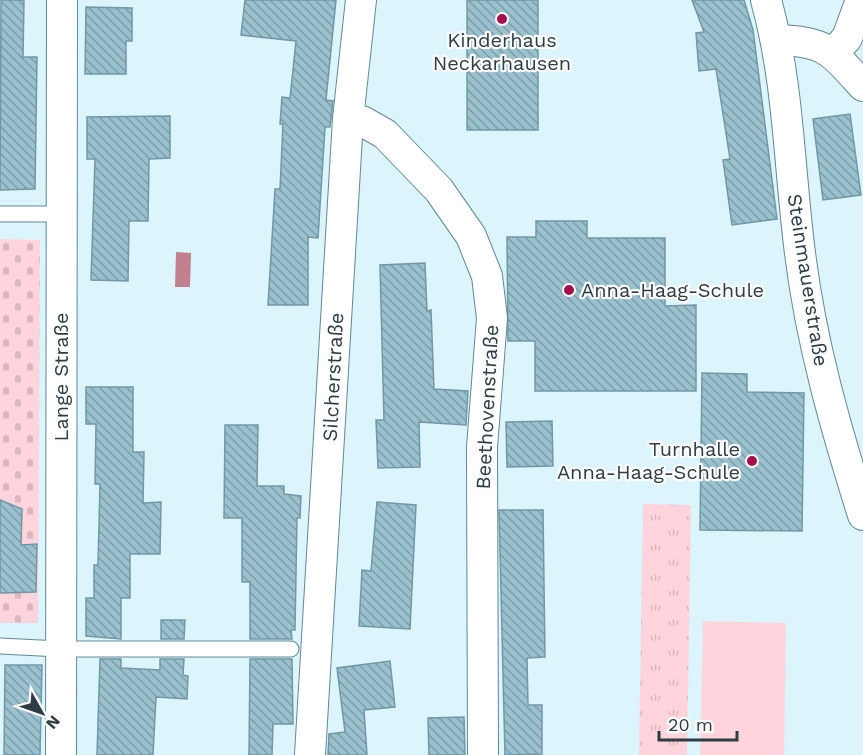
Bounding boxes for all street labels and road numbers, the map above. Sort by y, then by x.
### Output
street label: Steinmauerstraße [783,192,833,368]
street label: Silcherstraße [318,312,348,442]
street label: Lange Straße [49,313,73,441]
street label: Beethovenstraße [471,324,503,490]

